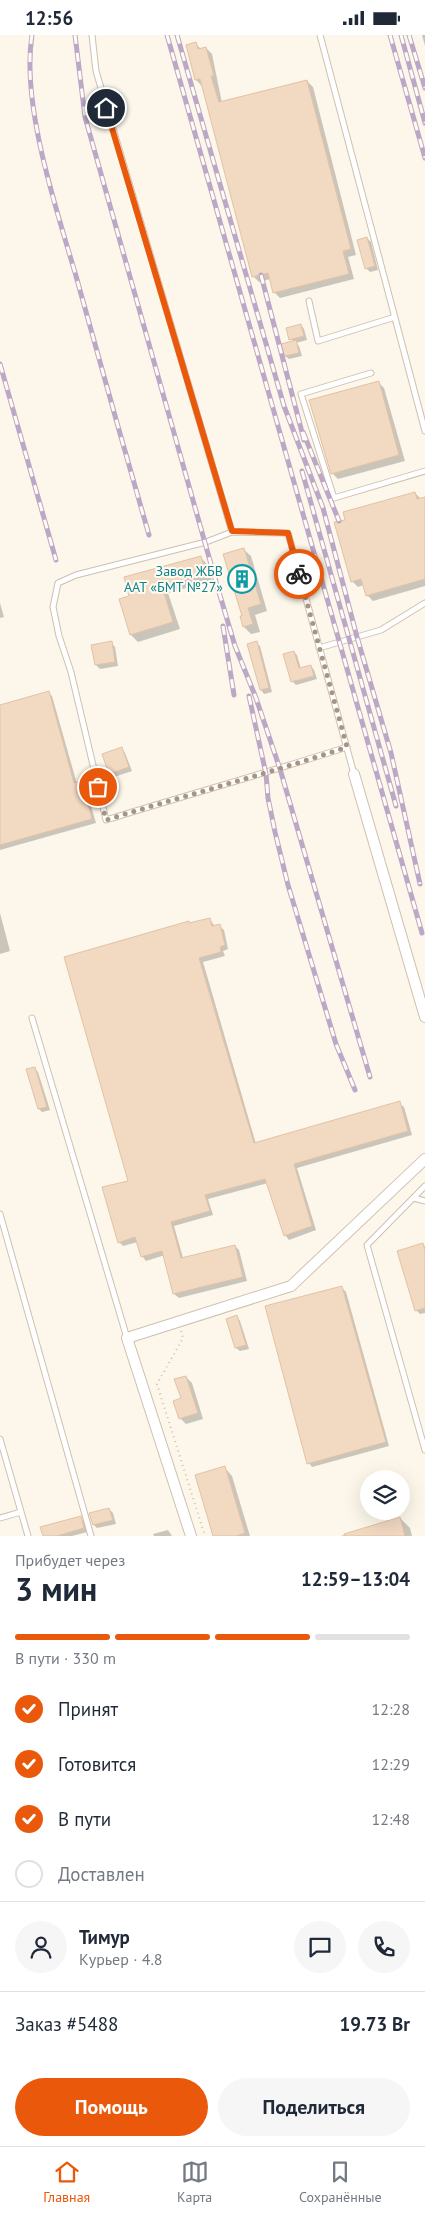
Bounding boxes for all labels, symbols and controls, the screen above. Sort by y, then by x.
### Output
text: 12:56 [25,6,73,30]
pin [85,87,127,129]
icon: home [92,94,120,122]
courier [274,549,324,599]
icon: bike [285,560,313,588]
place label: Завод ЖБВ ААТ «БМТ №27» [124,562,223,596]
building icon: Завод ЖБВ ААТ «БМТ №27» [227,564,257,594]
pin [77,766,119,808]
icon: bag [84,773,112,801]
map controls [360,1470,410,1520]
button: layers [360,1470,410,1520]
text: Прибудет через [15,1550,125,1570]
text: 12:59–13:04 [301,1567,410,1591]
text: 3 мин [15,1568,97,1610]
text: В пути · 330 m [15,1648,116,1668]
icon: check [15,1695,43,1723]
text: Принят [58,1697,118,1721]
text: 12:28 [372,1699,410,1719]
icon: check [15,1750,43,1778]
text: Готовится [58,1752,136,1776]
text: 12:29 [372,1754,410,1774]
icon: check [15,1805,43,1833]
text: В пути [58,1807,111,1831]
text: 12:48 [372,1809,410,1829]
text: Доставлен [58,1862,145,1886]
button: person [15,1921,67,1973]
button: chat [294,1921,346,1973]
button: phone [358,1921,410,1973]
text: Тимур [79,1925,130,1949]
text: Курьер · 4.8 [79,1949,163,1969]
text: Заказ #5488 [15,2012,118,2036]
text: 19.73 Br [340,2012,410,2036]
button: Помощь [15,2078,208,2136]
button: Поделиться [218,2078,410,2136]
tab: Главная [43,2158,90,2206]
tab: Карта [177,2158,212,2206]
tab: Сохранённые [299,2158,382,2206]

